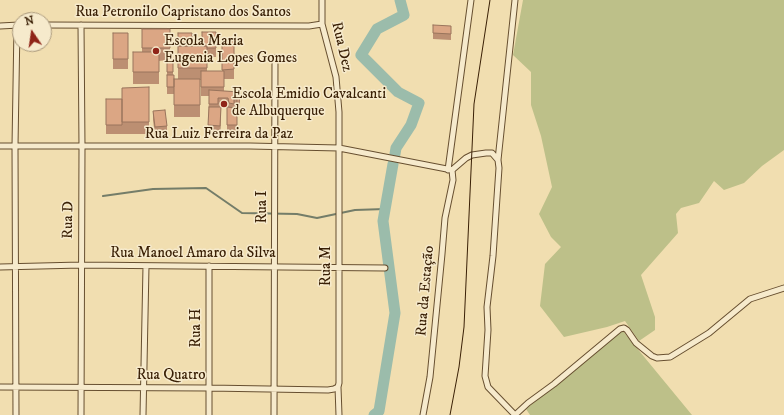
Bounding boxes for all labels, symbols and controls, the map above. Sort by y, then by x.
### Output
street label: Rua Petronilo Capristano dos Santos [75,4,291,22]
north arrow [12,12,52,52]
text: N [24,13,36,29]
street label: Rua Dez [327,20,355,74]
place label: Escola Maria Eugenia Lopes Gomes [164,33,297,68]
marker: Escola Maria Eugenia Lopes Gomes [151,46,161,56]
place label: Escola Emidio Cavalcanti de Albuquerque [232,86,386,121]
marker: Escola Emidio Cavalcanti de Albuquerque [219,99,229,109]
street label: Rua Luiz Ferreira da Paz [145,126,293,144]
street label: Rua I [254,191,272,223]
street label: Rua D [60,201,78,239]
street label: Rua Manoel Amaro da Silva [110,245,276,263]
street label: Rua da Estação [413,245,439,337]
street label: Rua M [318,246,336,286]
street label: Rua H [188,308,206,348]
street label: Rua Quatro [136,367,206,385]

